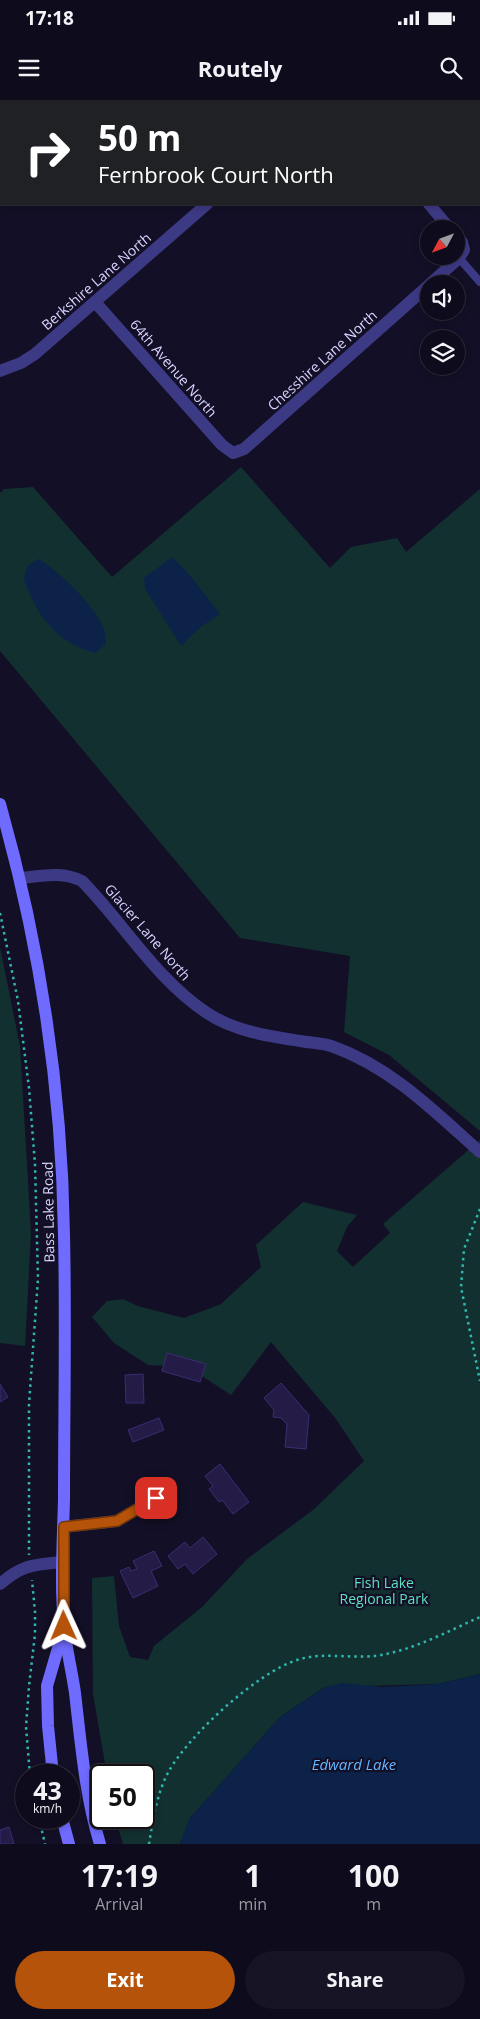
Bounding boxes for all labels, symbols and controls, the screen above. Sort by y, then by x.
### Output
text: 17:18 [25,5,74,31]
text: Routely [198,53,282,83]
icon: menu [15,54,43,82]
icon: search [437,54,465,82]
text: 50 m [98,114,181,161]
icon: right [15,120,80,185]
text: Fernbrook Court North [98,159,334,189]
north arrow [420,220,465,265]
map controls [420,220,465,375]
street label: Berkshire Lane North [37,228,155,334]
button: sound [420,275,465,320]
street label: Chesshire Lane North [263,306,381,414]
street label: 64th Avenue North [126,315,222,421]
button: layers [420,330,465,375]
street label: Glacier Lane North [101,880,195,984]
street label: Bass Lake Road [38,1161,58,1263]
pin [135,1477,177,1519]
icon: arrive [142,1484,170,1512]
park label: Fish Lake Regional Park [340,1573,429,1608]
position arrow [37,1599,89,1651]
water label: Edward Lake [312,1754,397,1774]
speed limit sign: 50 [90,1764,155,1829]
text: 43 [33,1773,62,1807]
text: km/h [33,1800,62,1817]
text: 17:19 [81,1855,158,1896]
text: 1 [244,1855,261,1896]
text: 100 [348,1855,399,1896]
text: Arrival [95,1893,143,1915]
text: min [239,1893,267,1915]
text: m [366,1893,381,1915]
button: Exit [15,1951,235,2009]
button: Share [245,1951,465,2009]

